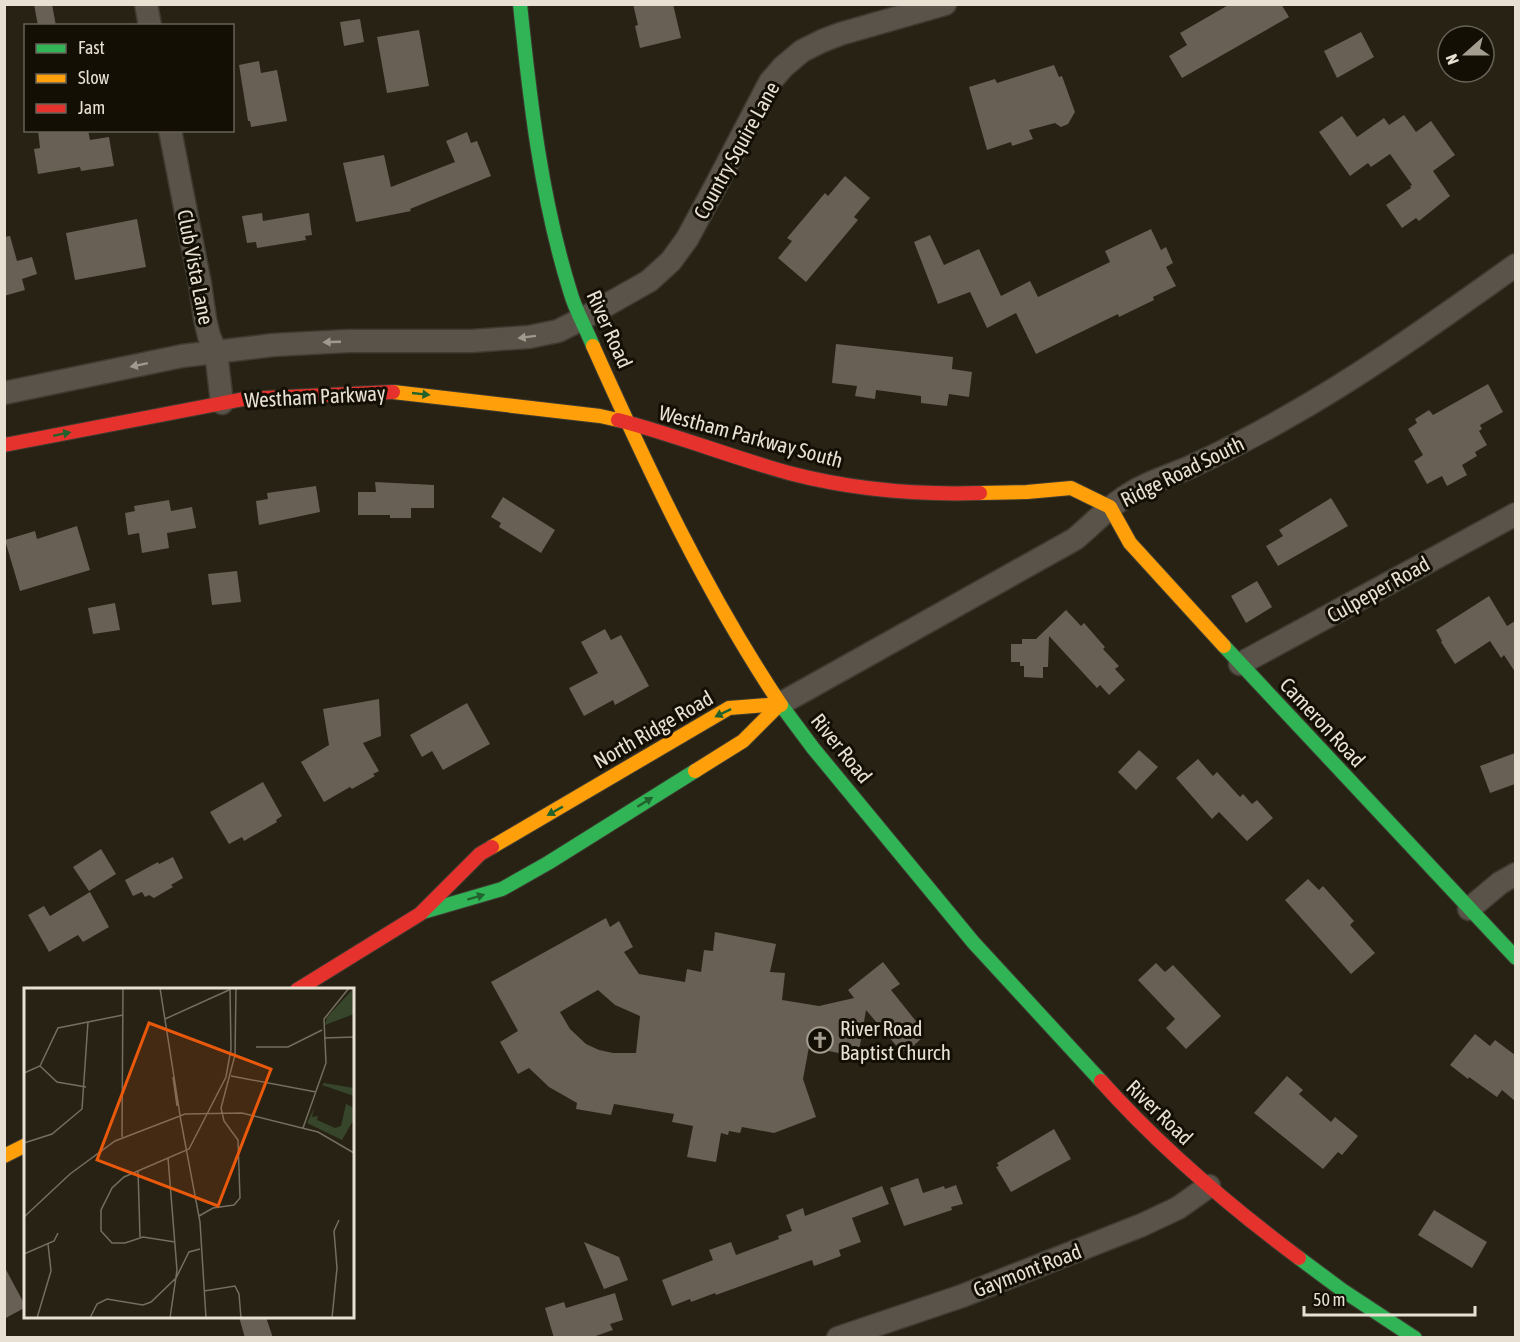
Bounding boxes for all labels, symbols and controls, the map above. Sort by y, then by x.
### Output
legend [24,24,234,132]
north arrow [1436,24,1496,84]
text: Fast [78,37,105,58]
text: N [1442,52,1462,67]
text: Slow [78,67,109,88]
street label: Country Squire Lane [688,77,784,223]
text: Jam [78,97,105,118]
street label: Club Vista Lane [173,207,219,327]
street label: River Road [582,286,638,372]
one-way arrow [517,332,536,341]
one-way arrow [323,338,342,347]
one-way arrow [129,361,148,370]
street label: Westham Parkway [244,380,387,412]
one-way arrow [412,389,431,399]
street label: Westham Parkway South [656,400,846,472]
one-way arrow [53,428,71,438]
street label: Ridge Road South [1116,431,1248,511]
street label: Culpeper Road [1323,551,1433,627]
street label: Cameron Road [1276,672,1370,772]
street label: North Ridge Road [589,685,717,773]
one-way arrow [714,707,732,717]
street label: River Road [807,708,877,788]
one-way arrow [637,797,653,808]
one-way arrow [546,806,563,816]
one-way arrow [467,892,485,901]
inset map [24,988,354,1318]
place label: River Road Baptist Church [840,1016,951,1064]
church icon: River Road Baptist Church [805,1025,835,1055]
street label: River Road [1122,1075,1198,1149]
street label: Gaymont Road [970,1238,1084,1302]
scale bar [1304,1279,1475,1317]
text: 50 m [1313,1289,1345,1310]

